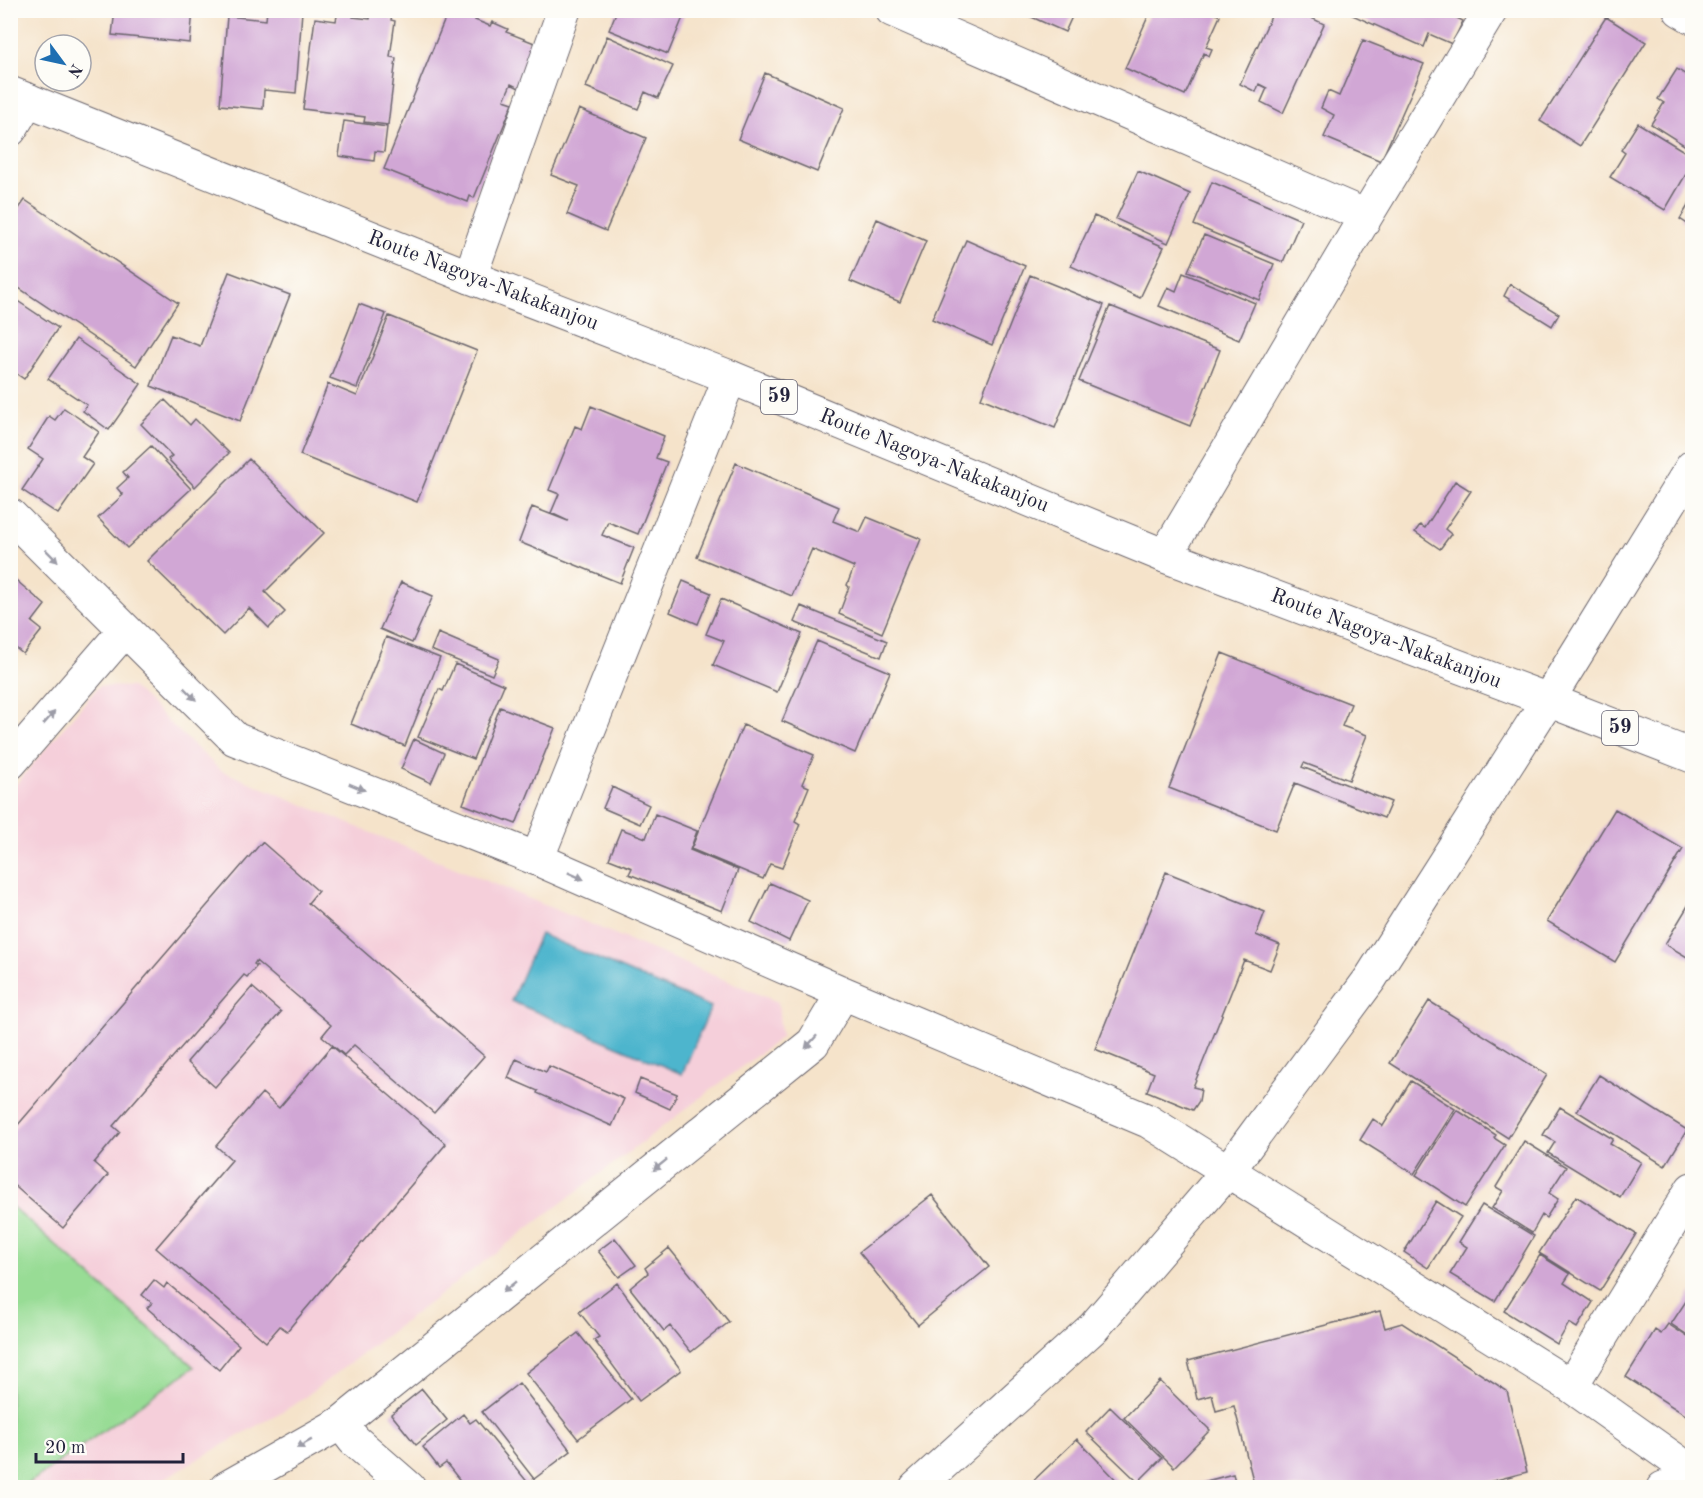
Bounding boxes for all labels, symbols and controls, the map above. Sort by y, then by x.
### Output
north arrow [33,33,93,93]
text: N [63,61,84,80]
street label: Route Nagoya-Nakakanjou [365,227,601,335]
road number: 59 [761,380,797,414]
street label: Route Nagoya-Nakakanjou [816,405,1052,517]
one-way arrow [44,549,58,563]
street label: Route Nagoya-Nakakanjou [1268,585,1504,693]
one-way arrow [182,687,197,701]
one-way arrow [42,711,55,726]
road number: 59 [1602,711,1638,745]
one-way arrow [348,783,366,793]
one-way arrow [568,872,585,881]
one-way arrow [805,1034,818,1049]
one-way arrow [653,1159,668,1171]
one-way arrow [501,1281,516,1293]
scale bar [36,1426,183,1464]
one-way arrow [296,1438,312,1449]
text: 20 m [45,1439,85,1457]

